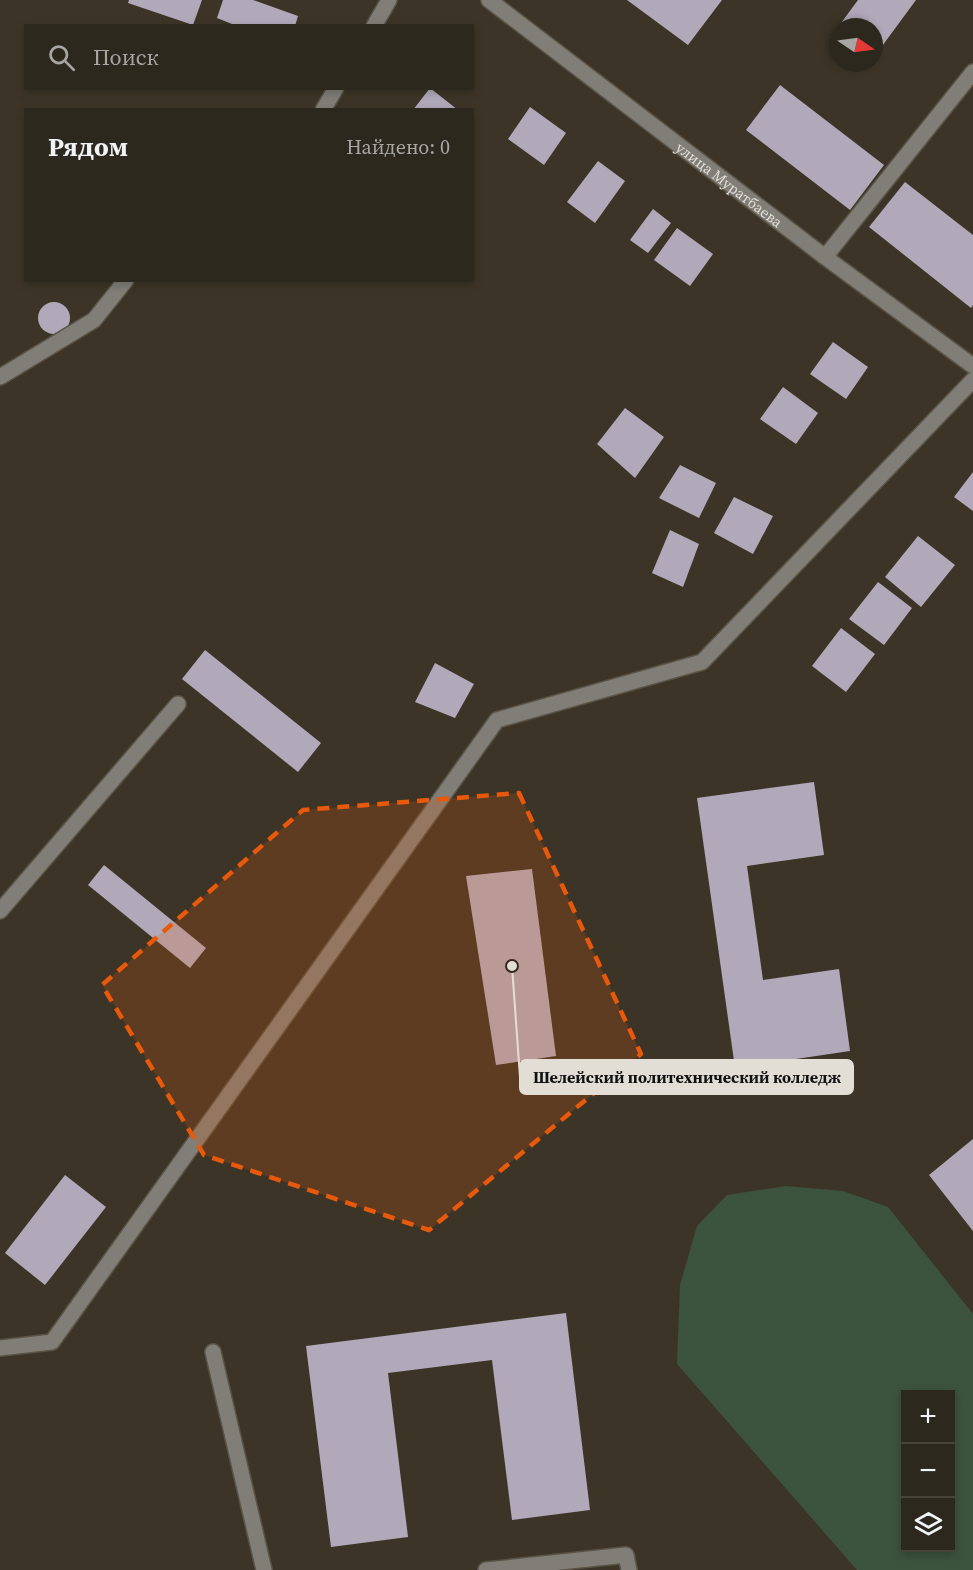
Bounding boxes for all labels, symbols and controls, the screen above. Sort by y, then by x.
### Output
north arrow [829,18,883,72]
search box [24,24,474,90]
icon: search [45,41,78,74]
text: Поиск [93,42,159,72]
text: Рядом [48,129,128,165]
text: Найдено: 0 [346,133,450,161]
street label: улица Муратбаева [672,136,788,232]
callout: Шелейский политехнический колледж [520,1060,853,1094]
text: Шелейский политехнический колледж [533,1066,842,1088]
map controls [901,1390,955,1552]
button: + [901,1390,955,1444]
button: − [901,1444,955,1498]
button: layers [901,1498,955,1552]

